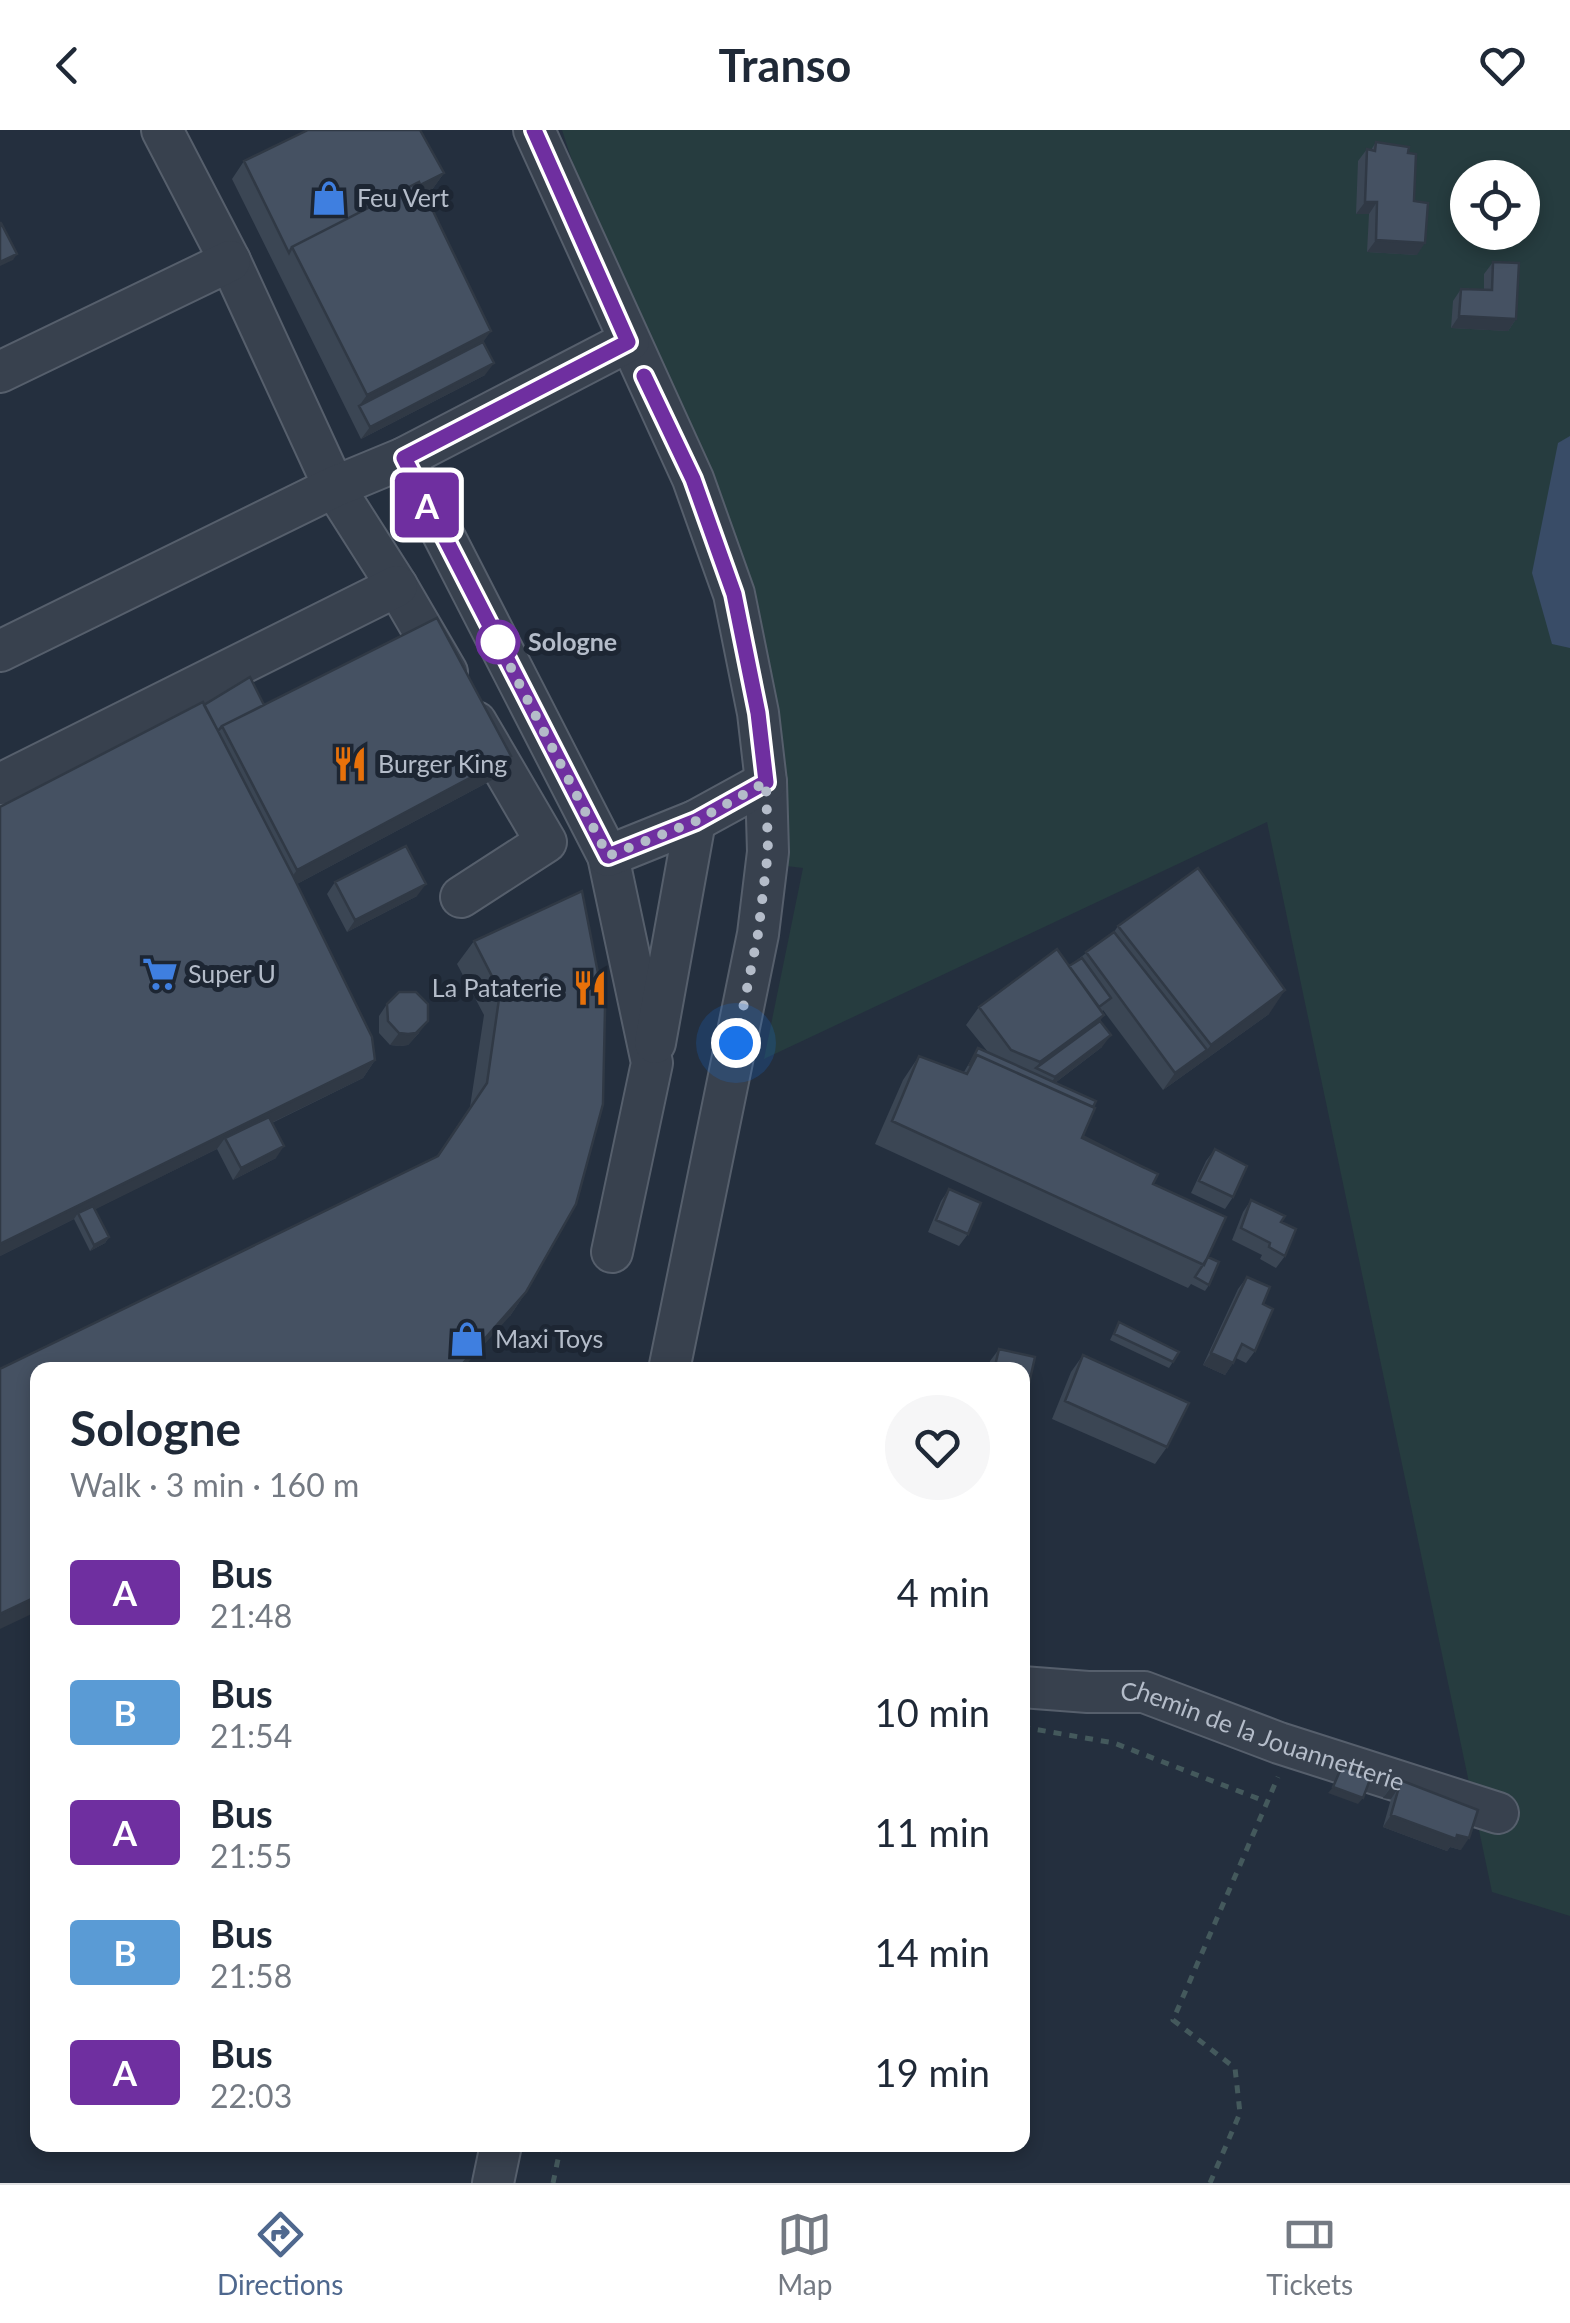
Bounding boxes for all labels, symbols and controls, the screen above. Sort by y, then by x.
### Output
icon: back [40,38,95,93]
text: Transo [719,38,851,92]
icon: heart [1475,38,1530,93]
map controls [1450,160,1540,250]
button: locate [1450,160,1540,250]
shop icon: Feu Vert [310,179,348,217]
place label: Feu Vert [357,182,449,212]
line badge: A [394,472,460,538]
text: A [415,484,439,526]
marker: Sologne [477,621,519,663]
place label: Sologne [528,626,617,656]
restaurant icon: Burger King [331,745,369,783]
place label: Burger King [378,748,507,778]
supermarket icon: Super U [141,955,179,993]
place label: Super U [188,958,276,988]
restaurant icon: La Pataterie [571,969,609,1007]
place label: La Pataterie [432,972,562,1002]
your location [711,1018,761,1068]
shop icon: Maxi Toys [448,1320,486,1358]
place label: Maxi Toys [495,1323,603,1353]
button: heart [885,1395,990,1500]
text: Sologne [70,1399,241,1456]
text: Walk · 3 min · 160 m [70,1465,359,1504]
text: Bus [210,1550,273,1596]
text: 4 min [897,1569,990,1615]
text: A [113,1571,137,1613]
text: 21:48 [210,1596,292,1635]
text: Bus [210,1670,273,1716]
street label: Chemin de la Jouannetterie [1120,1675,1409,1796]
text: 10 min [875,1689,990,1735]
text: B [113,1691,137,1733]
text: 21:54 [210,1716,292,1755]
text: Bus [210,1790,273,1836]
text: 11 min [875,1809,990,1855]
text: A [113,1811,137,1853]
text: 21:55 [210,1836,292,1875]
text: Bus [210,1910,273,1956]
text: 14 min [875,1929,990,1975]
text: B [113,1931,137,1973]
text: 21:58 [210,1956,292,1995]
text: Bus [210,2030,273,2076]
text: 19 min [875,2049,990,2095]
text: A [113,2051,137,2093]
text: 22:03 [210,2076,292,2115]
tab: Directions [217,2207,343,2301]
tab: Map [777,2207,832,2301]
tab: Tickets [1266,2207,1353,2301]

